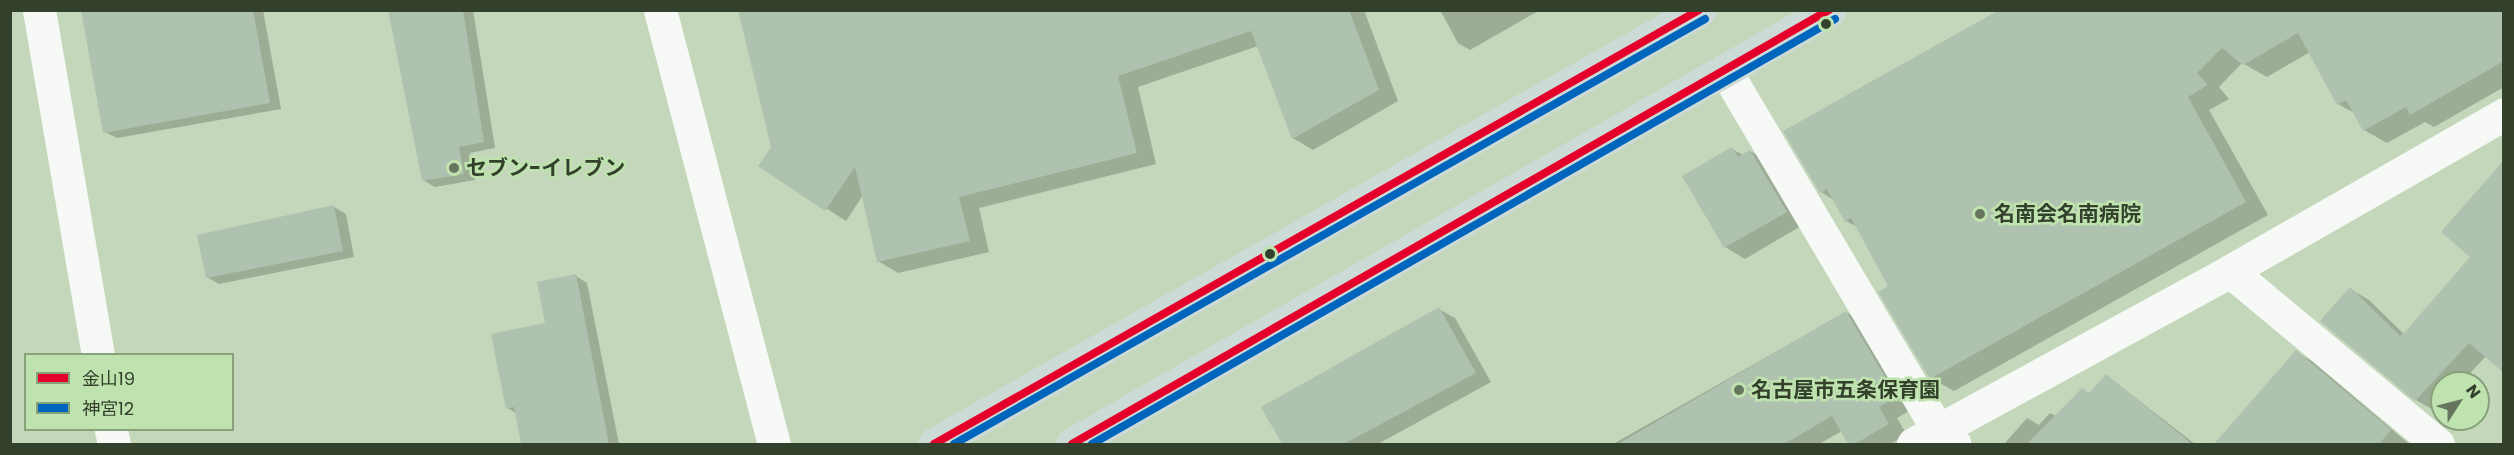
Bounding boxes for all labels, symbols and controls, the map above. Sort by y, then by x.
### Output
unlabelled marker [1820,18,1832,30]
place label: セブン-イレブン [466,155,625,181]
marker: セブン-イレブン [447,161,461,175]
place label: 名南会名南病院 [1994,201,2141,227]
marker: 名南会名南病院 [1971,205,1989,223]
unlabelled marker [1264,248,1276,260]
legend [24,353,234,431]
text: 金山19 [82,366,135,391]
north arrow [2430,371,2490,431]
place label: 名古屋市五条保育園 [1751,377,1940,403]
text: N [2461,380,2486,403]
marker: 名古屋市五条保育園 [1732,383,1746,397]
text: 神宮12 [82,396,134,421]

